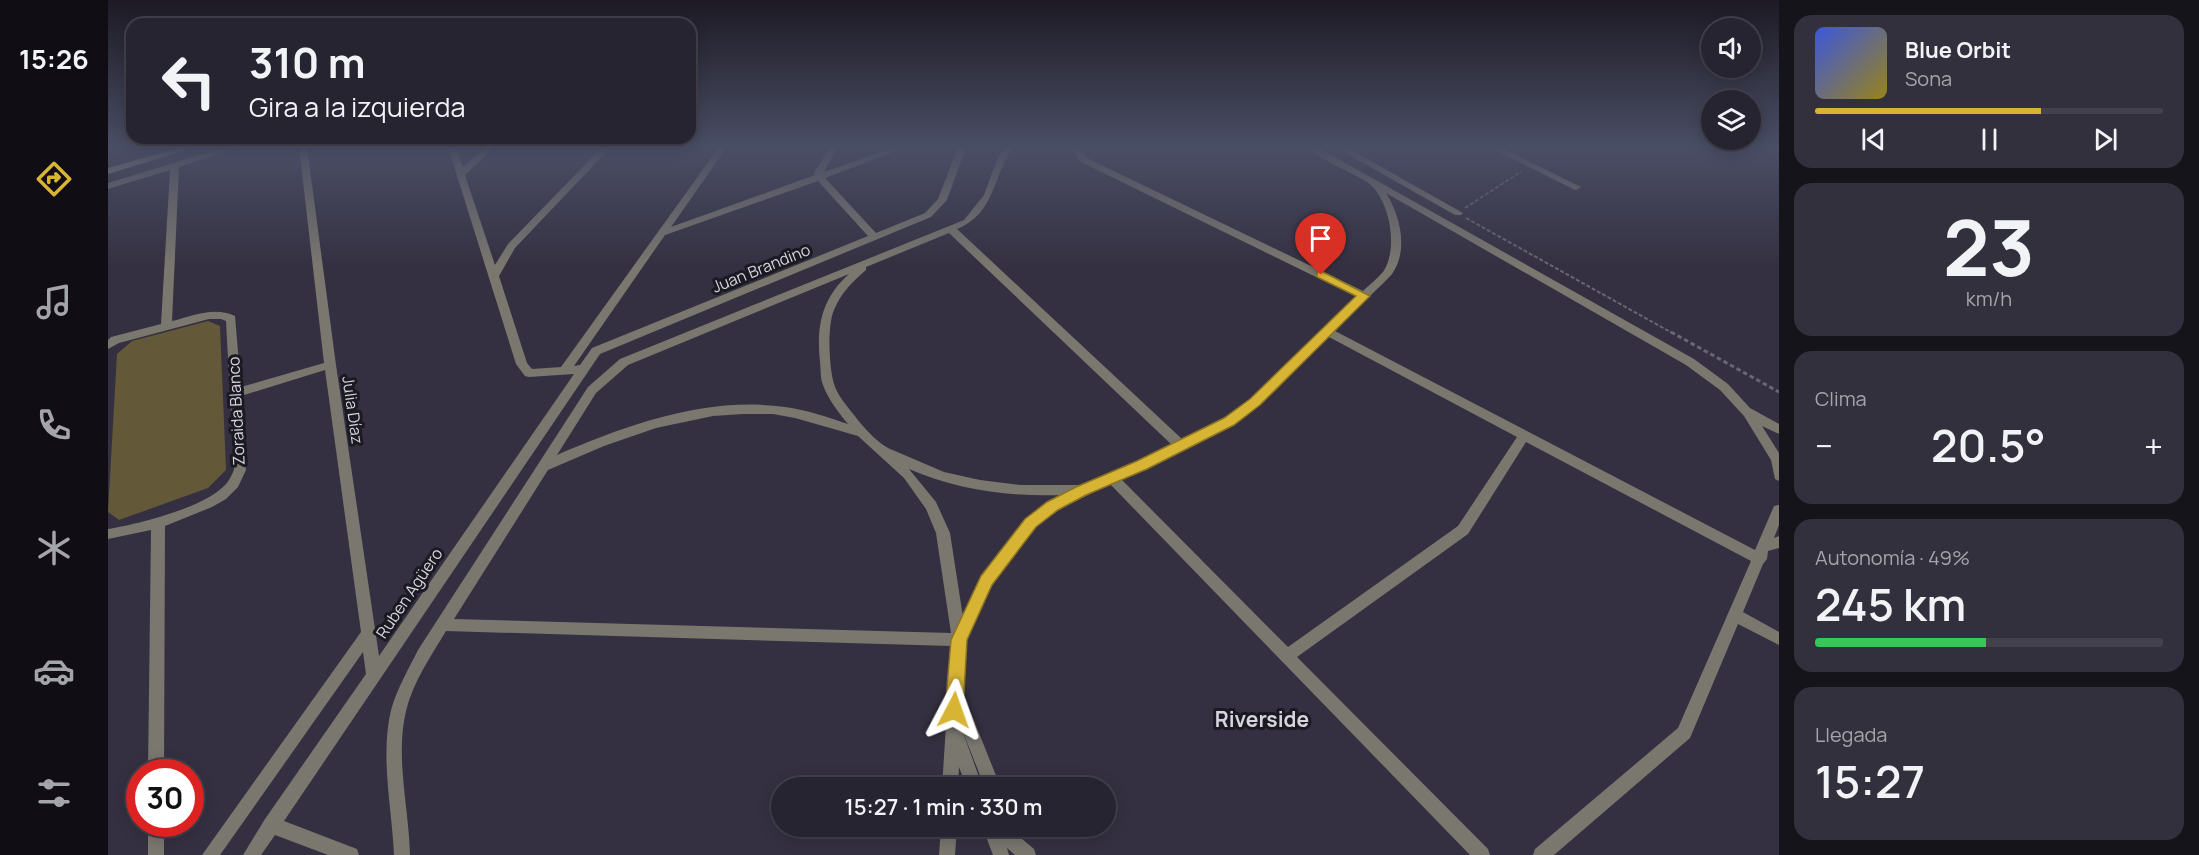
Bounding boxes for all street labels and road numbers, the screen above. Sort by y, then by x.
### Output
street label: Juan Brandino [709,238,813,298]
street label: Zoraida Blanco [222,356,250,466]
street label: Julia Díaz [337,375,369,445]
street label: Ruben Agüero [371,544,447,642]

